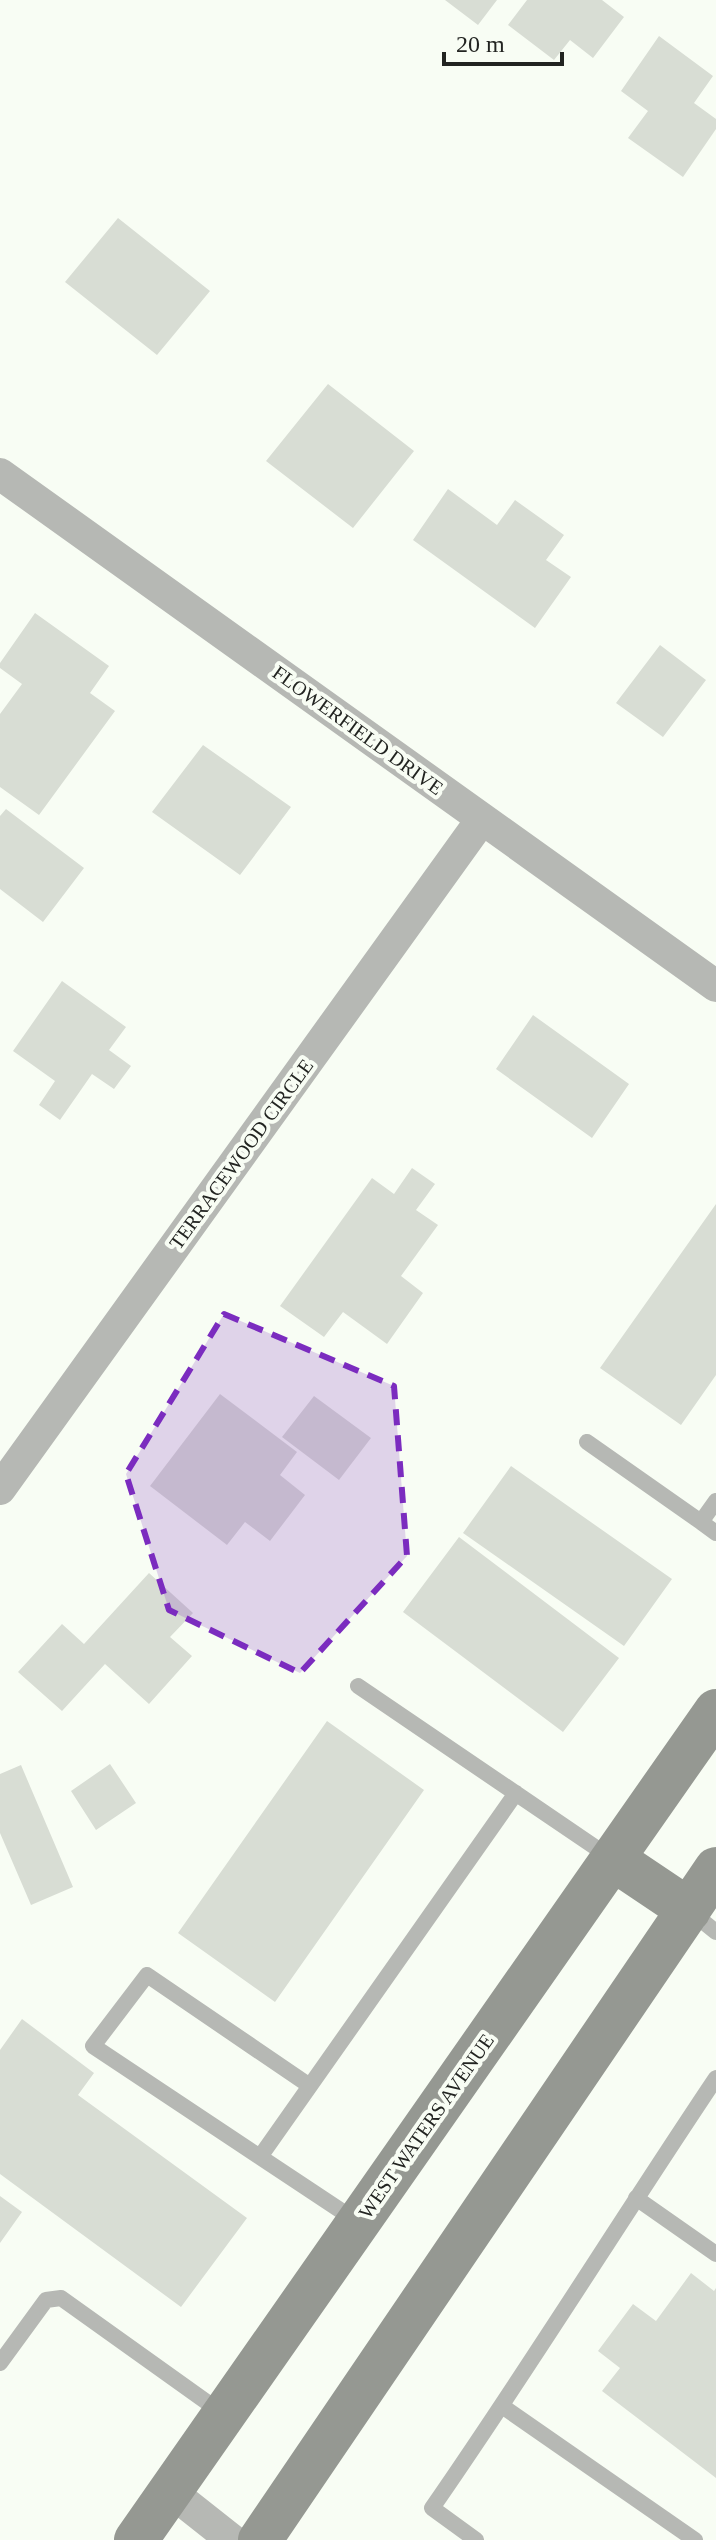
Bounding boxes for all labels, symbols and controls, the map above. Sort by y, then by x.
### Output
scale bar [444,16,562,66]
text: 20 m [456,31,505,57]
street label: FLOWERFIELD DRIVE [269,661,447,799]
street label: TERRACEWOOD CIRCLE [165,1055,317,1253]
street label: WEST WATERS AVENUE [354,2030,498,2222]

